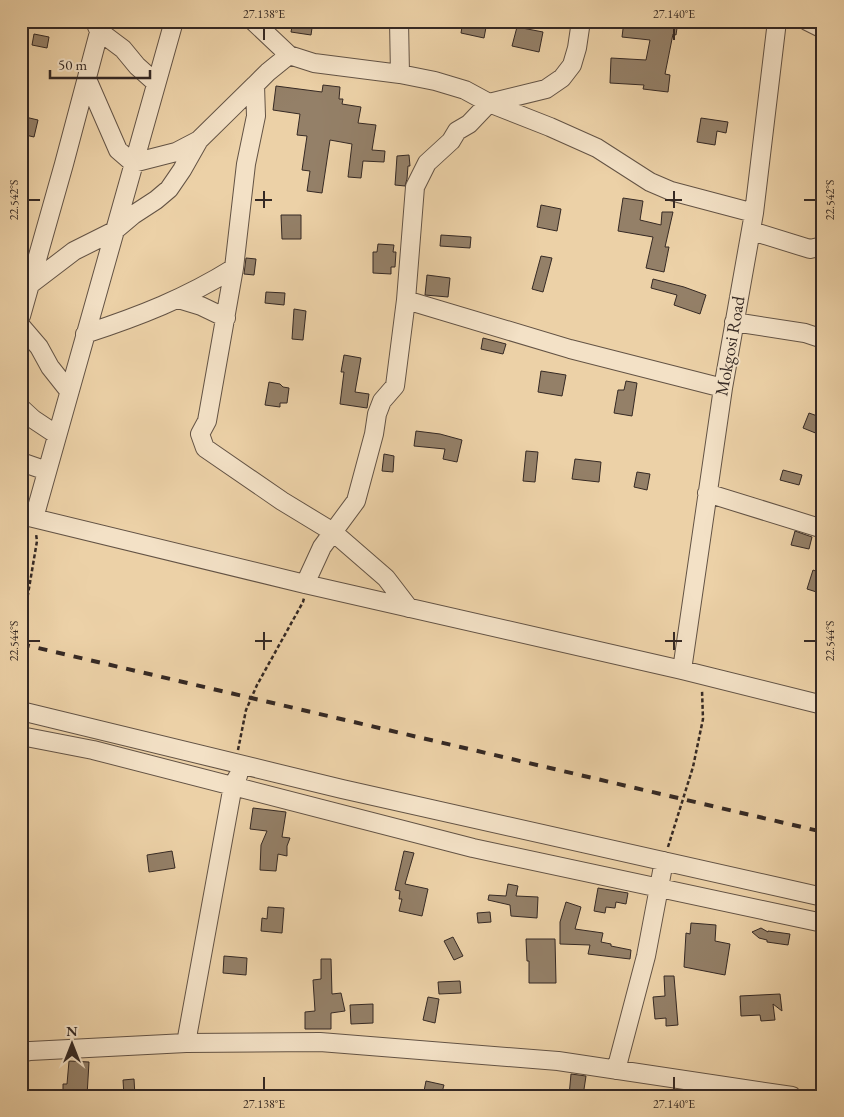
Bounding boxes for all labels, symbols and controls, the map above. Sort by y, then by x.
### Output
text: 27.138°E [243,6,285,22]
text: 27.140°E [653,6,695,22]
scale bar [50,48,150,80]
text: 50 m [58,55,87,74]
text: 22.542°S [6,179,22,220]
text: 22.542°S [822,179,838,220]
street label: Mokgosi Road [709,293,750,398]
text: 22.544°S [6,620,22,661]
text: 22.544°S [822,620,838,661]
north arrow [48,1020,98,1070]
text: N [66,1022,78,1040]
text: 27.138°E [243,1096,285,1112]
text: 27.140°E [653,1096,695,1112]

